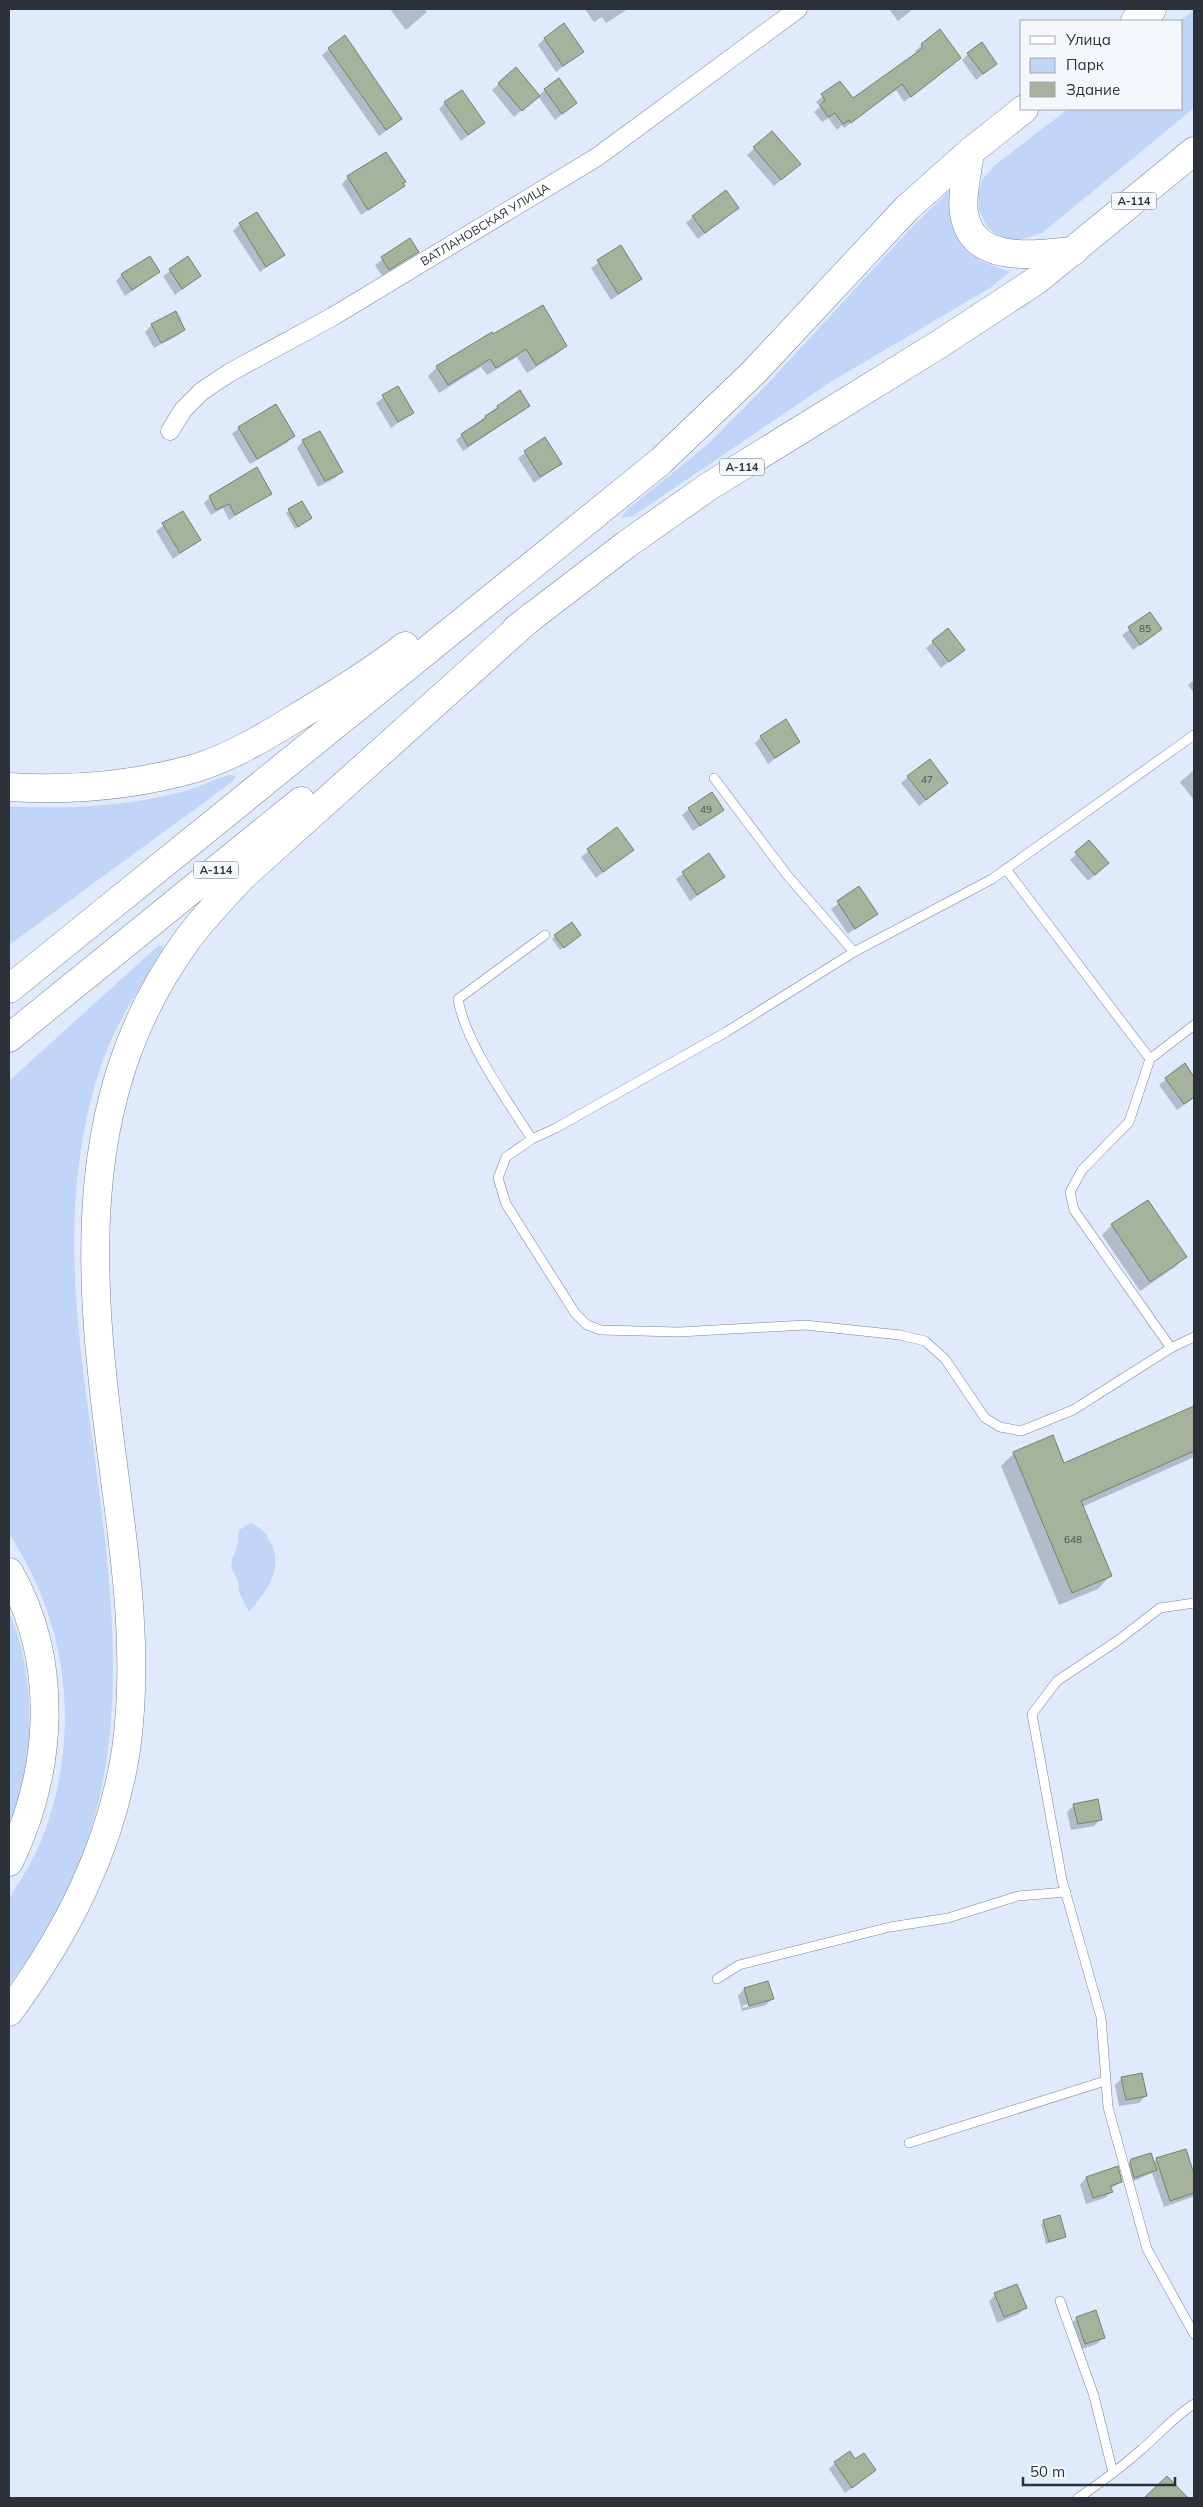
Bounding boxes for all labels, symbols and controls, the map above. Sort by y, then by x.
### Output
legend [1020,20,1183,110]
text: Улица [1065,30,1111,49]
text: Парк [1066,55,1105,74]
text: Здание [1066,80,1120,99]
street label: ВАТЛАНОВСКАЯ УЛИЦА [417,179,552,269]
road number: А-114 [1112,192,1156,210]
road number: А-114 [720,458,764,476]
house number: 85 [1139,622,1151,635]
house number: 47 [921,773,933,786]
house number: 49 [700,803,712,816]
road number: А-114 [194,862,238,878]
house number: 648 [1064,1533,1082,1546]
scale bar [1023,2454,1176,2486]
text: 50 m [1030,2462,1065,2481]

